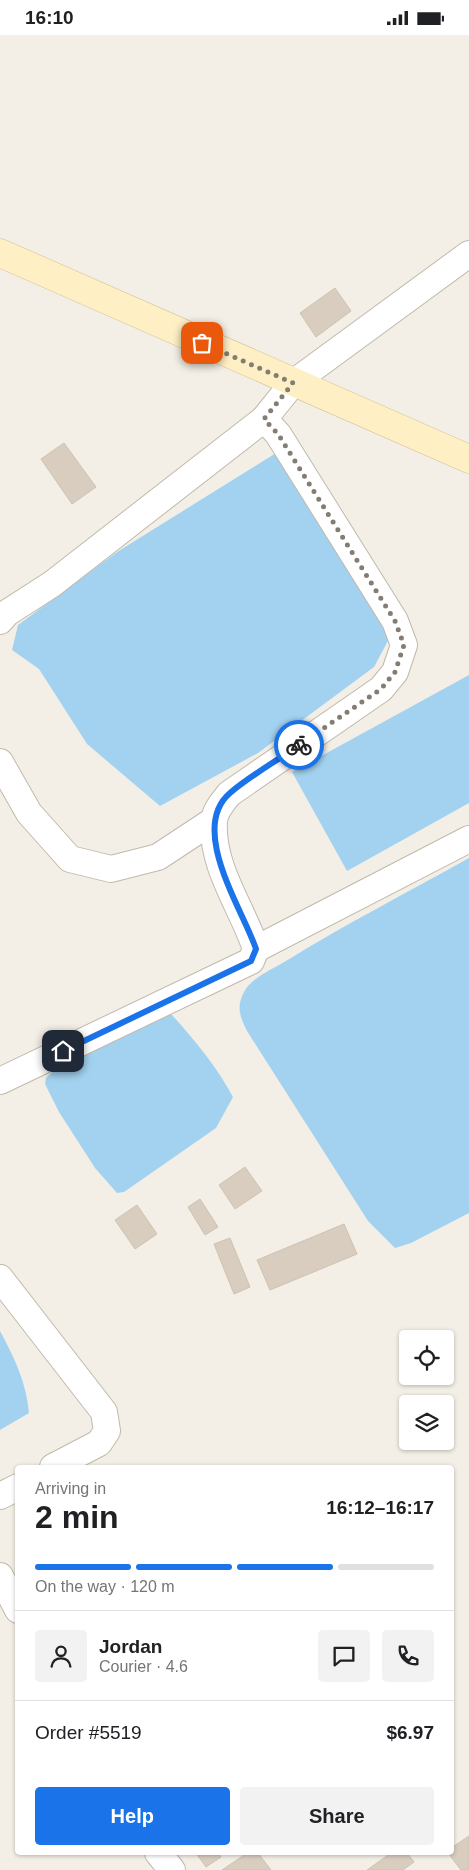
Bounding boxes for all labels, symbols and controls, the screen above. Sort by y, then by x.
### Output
text: 16:10 [25,7,74,28]
pin [181,322,223,364]
icon: bag [188,329,216,357]
courier [274,720,324,770]
icon: bike [285,731,313,759]
pin [42,1030,84,1072]
icon: home [49,1037,77,1065]
map controls [399,1330,454,1450]
button: locate [399,1330,454,1385]
button: layers [399,1395,454,1450]
text: Arriving in [35,1480,106,1497]
text: 16:12–16:17 [326,1497,434,1518]
text: 2 min [35,1499,119,1535]
text: On the way · 120 m [35,1578,175,1595]
button: person [35,1630,87,1682]
button: chat [318,1630,370,1682]
button: phone [382,1630,434,1682]
text: Jordan [99,1636,162,1657]
text: Courier · 4.6 [99,1658,188,1675]
text: Order #5519 [35,1722,142,1743]
text: $6.97 [386,1722,434,1743]
button: Help [35,1787,230,1845]
button: Share [240,1787,434,1845]

